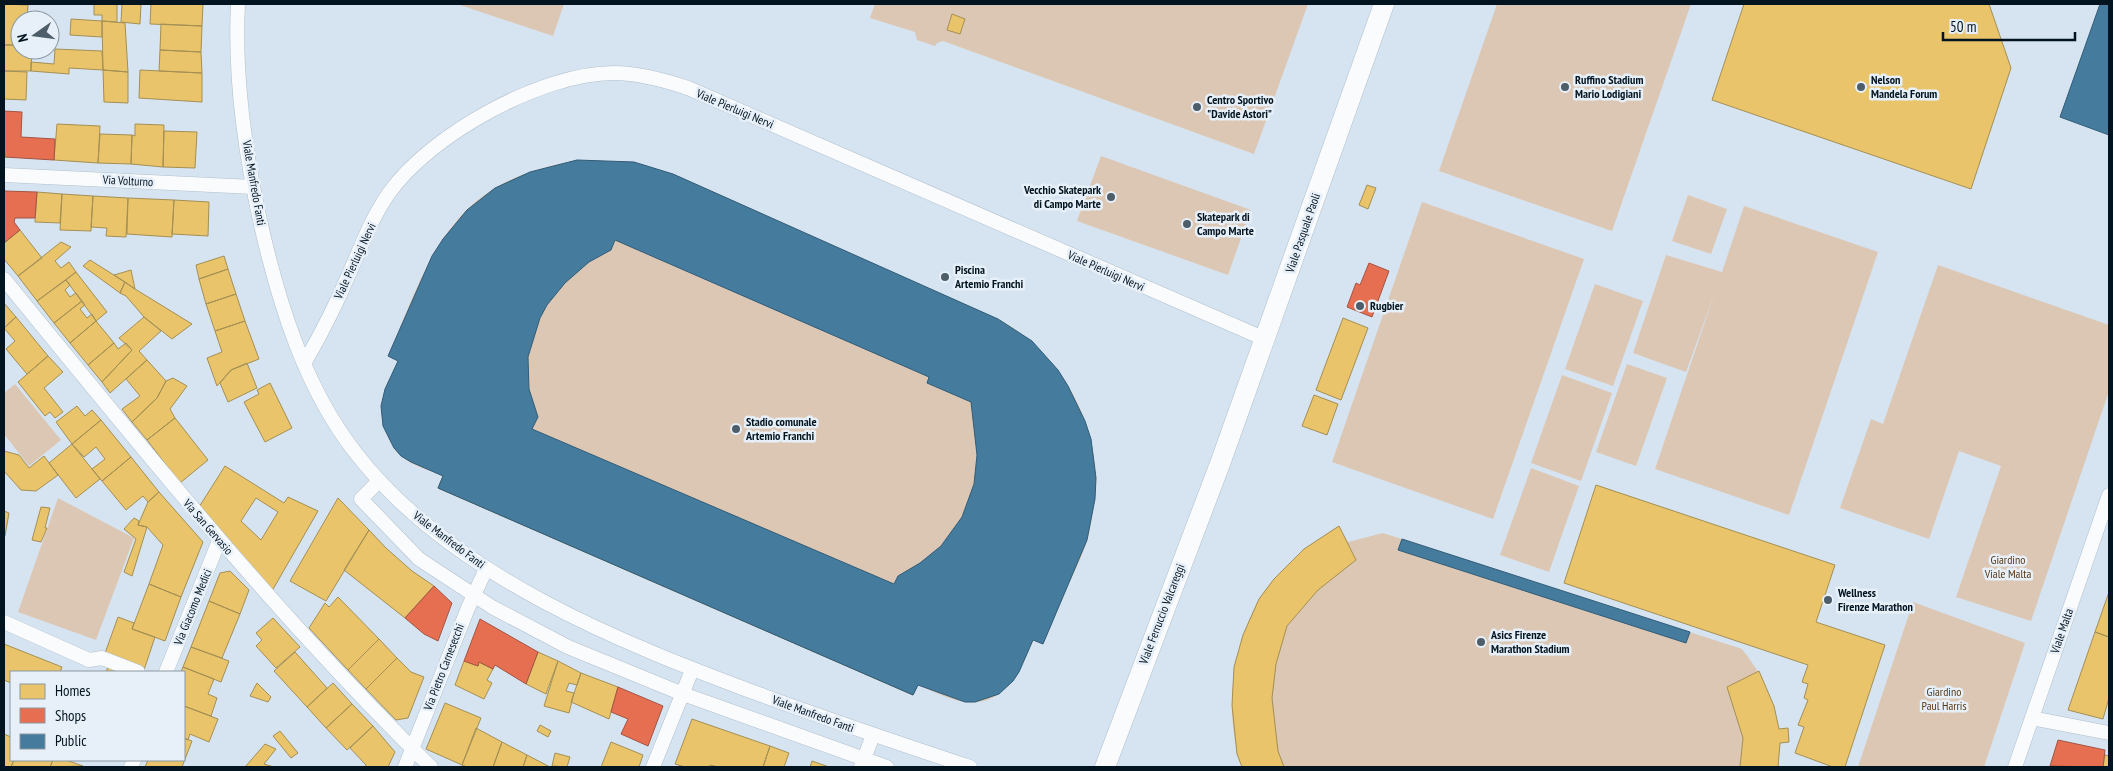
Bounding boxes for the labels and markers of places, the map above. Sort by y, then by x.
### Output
place label: Ruffino Stadium Mario Lodigiani [1575,72,1643,101]
place label: Nelson Mandela Forum [1871,72,1937,101]
marker: Ruffino Stadium Mario Lodigiani [1559,81,1571,93]
marker: Nelson Mandela Forum [1855,81,1867,93]
place label: Centro Sportivo "Davide Astori" [1207,92,1274,121]
marker: Centro Sportivo "Davide Astori" [1191,101,1203,113]
place label: Vecchio Skatepark di Campo Marte [1023,182,1101,211]
marker: Vecchio Skatepark di Campo Marte [1105,191,1117,203]
place label: Skatepark di Campo Marte [1197,209,1254,238]
marker: Skatepark di Campo Marte [1181,218,1193,230]
place label: Piscina Artemio Franchi [954,262,1023,291]
marker: Piscina Artemio Franchi [939,271,951,283]
place label: Rugbier [1370,298,1404,313]
marker: Rugbier [1354,300,1366,312]
place label: Stadio comunale Artemio Franchi [745,414,817,443]
marker: Stadio comunale Artemio Franchi [730,423,742,435]
place label: Wellness Firenze Marathon [1837,585,1913,614]
marker: Wellness Firenze Marathon [1822,594,1834,606]
place label: Asics Firenze Marathon Stadium [1490,627,1570,656]
marker: Asics Firenze Marathon Stadium [1475,636,1487,648]

